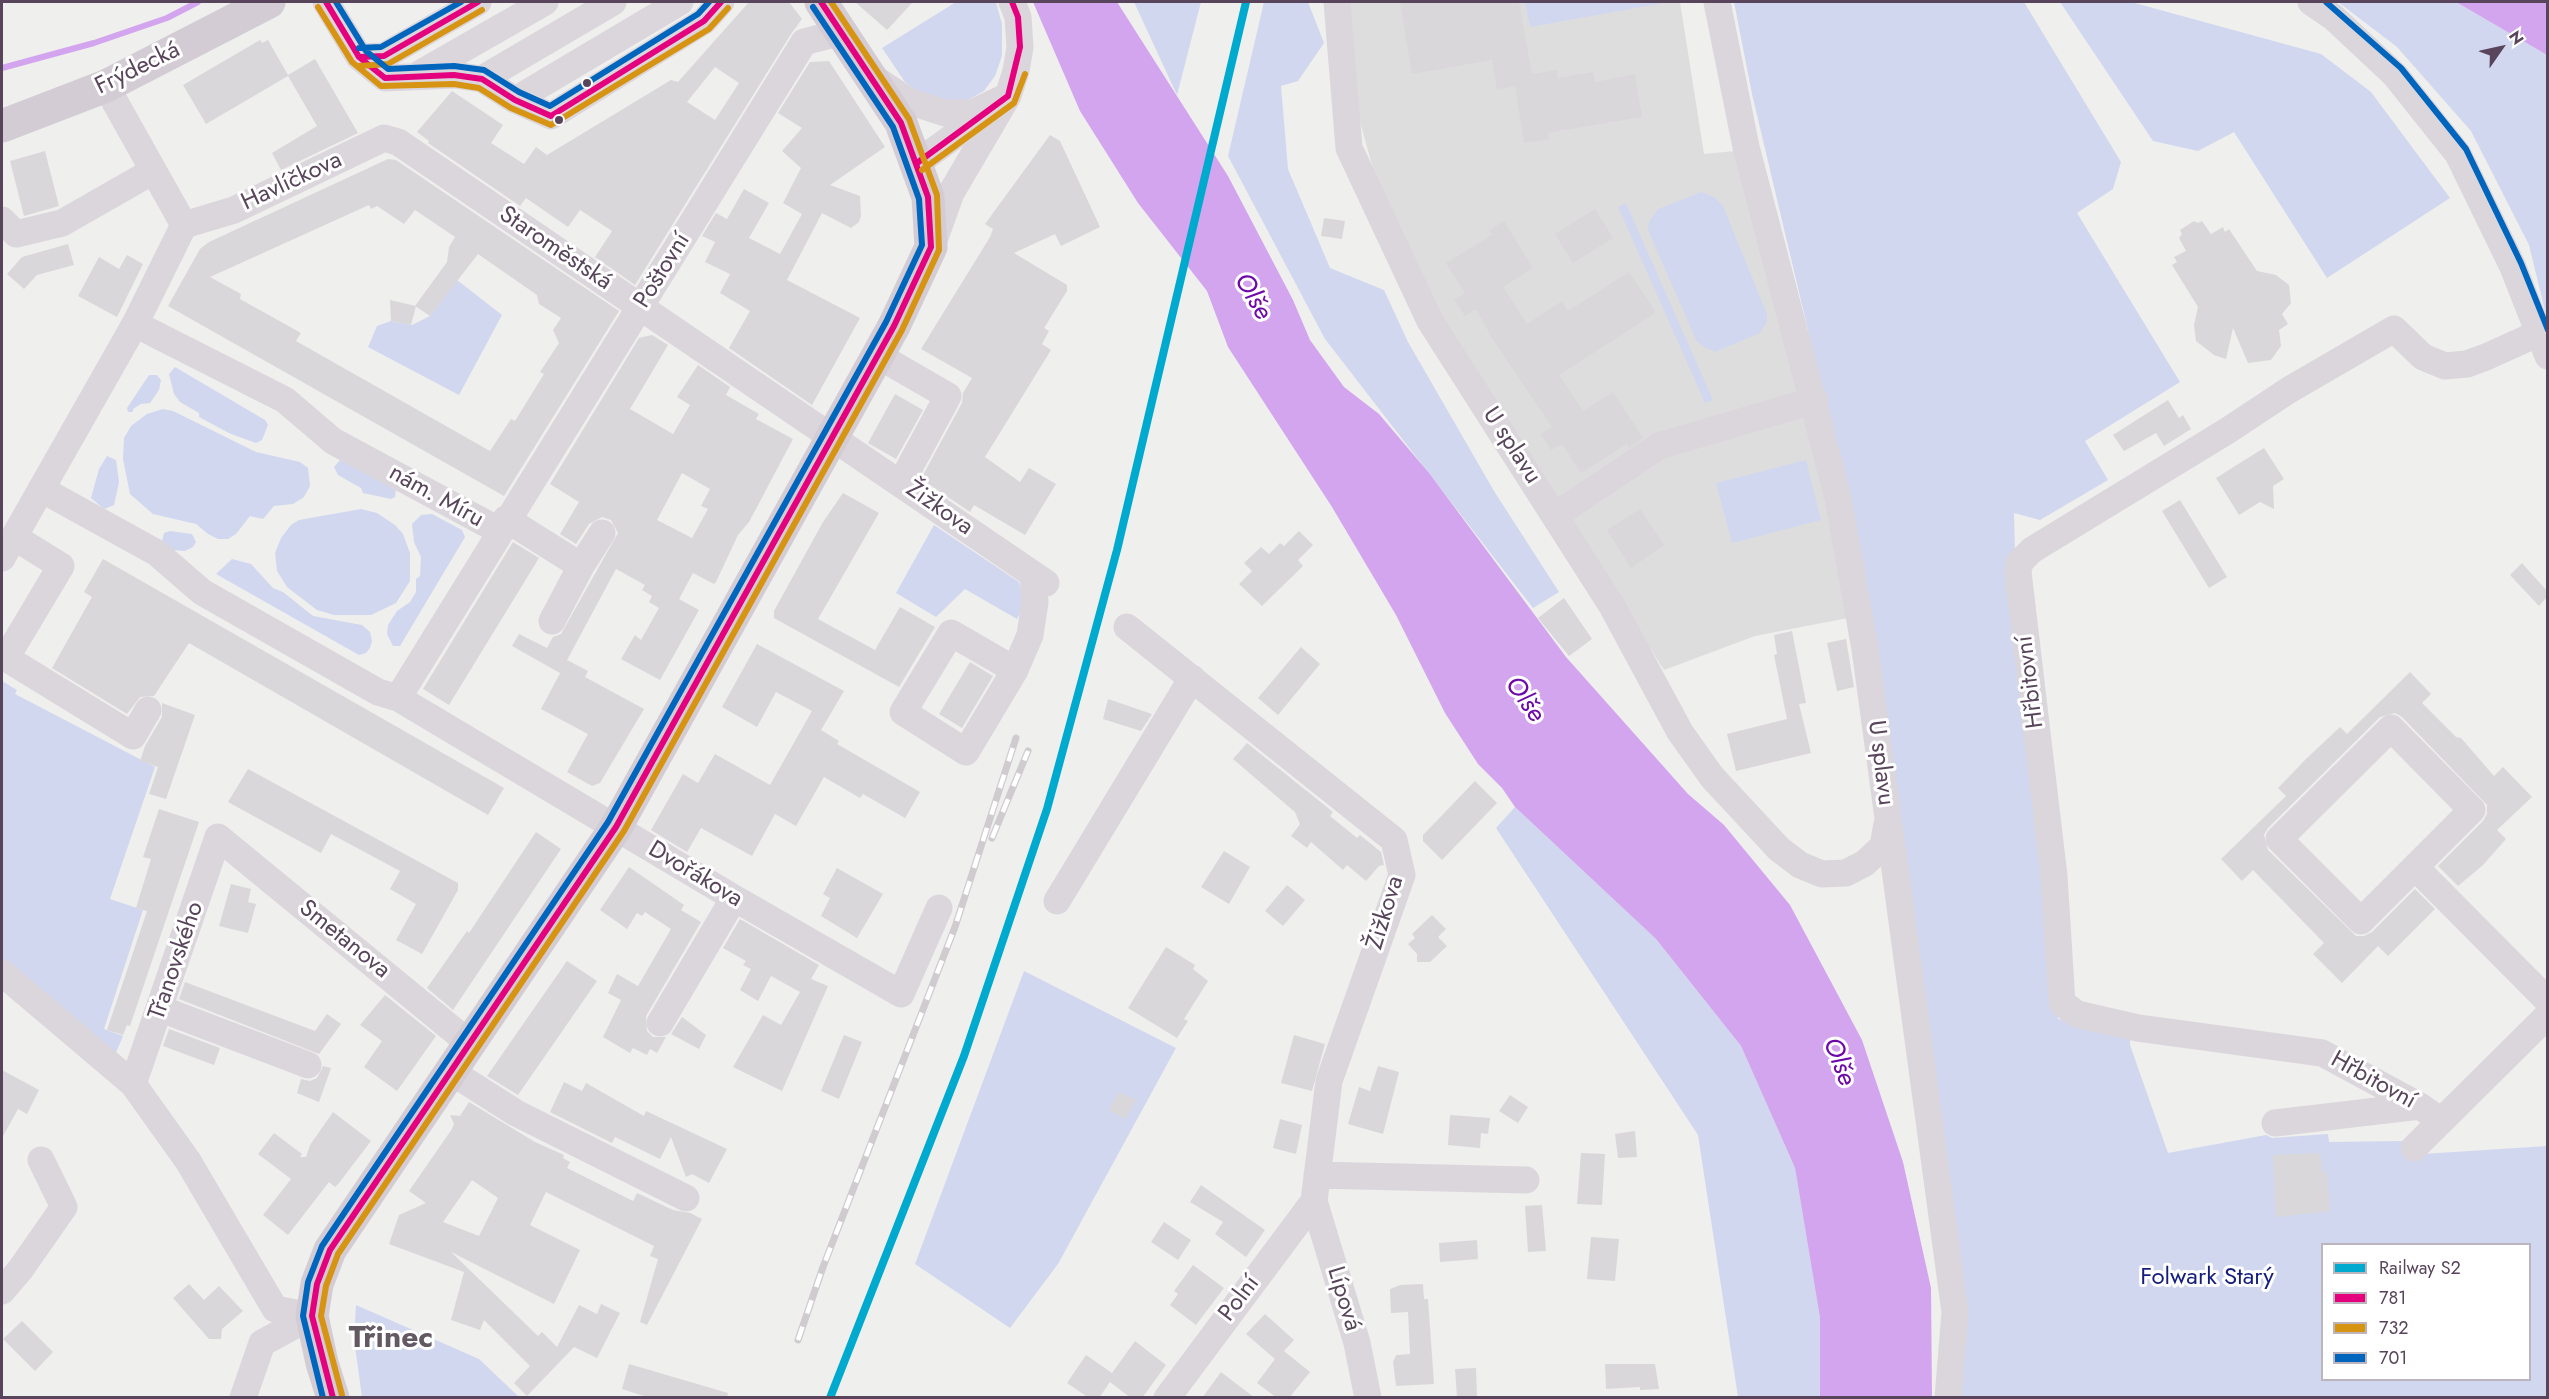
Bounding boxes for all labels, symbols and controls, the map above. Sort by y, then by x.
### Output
north arrow [2471,18,2531,78]
text: N [2503,26,2529,49]
street label: Frýdecká [91,36,185,102]
unlabelled marker [581,77,593,89]
unlabelled marker [553,114,565,126]
street label: Havlíčkova [237,146,347,218]
street label: Staroměstská [493,201,617,297]
street label: Poštovní [629,228,697,314]
water label: Olše [1226,268,1278,326]
street label: U splavu [1476,402,1546,490]
street label: nám. Míru [384,459,488,535]
street label: Žižkova [900,476,978,542]
street label: Hřbitovní [2011,634,2051,730]
water label: Olše [1497,671,1551,729]
street label: U splavu [1860,719,1900,807]
street label: Dvořákova [643,836,747,914]
street label: Žižkova [1361,873,1411,953]
street label: Smetanova [293,895,395,985]
street label: Třanovského [143,898,211,1024]
water label: Olše [1815,1034,1861,1090]
street label: Hřbitovní [2325,1046,2421,1116]
legend [2321,1243,2531,1381]
text: Railway S2 [2379,1255,2461,1281]
street label: Lípová [1320,1263,1366,1335]
park label: Folwark Starý [2140,1264,2274,1292]
street label: Polní [1213,1270,1267,1328]
text: 781 [2379,1285,2406,1311]
text: 732 [2379,1315,2409,1341]
district label: Třinec [349,1322,433,1358]
text: 701 [2379,1345,2407,1371]

